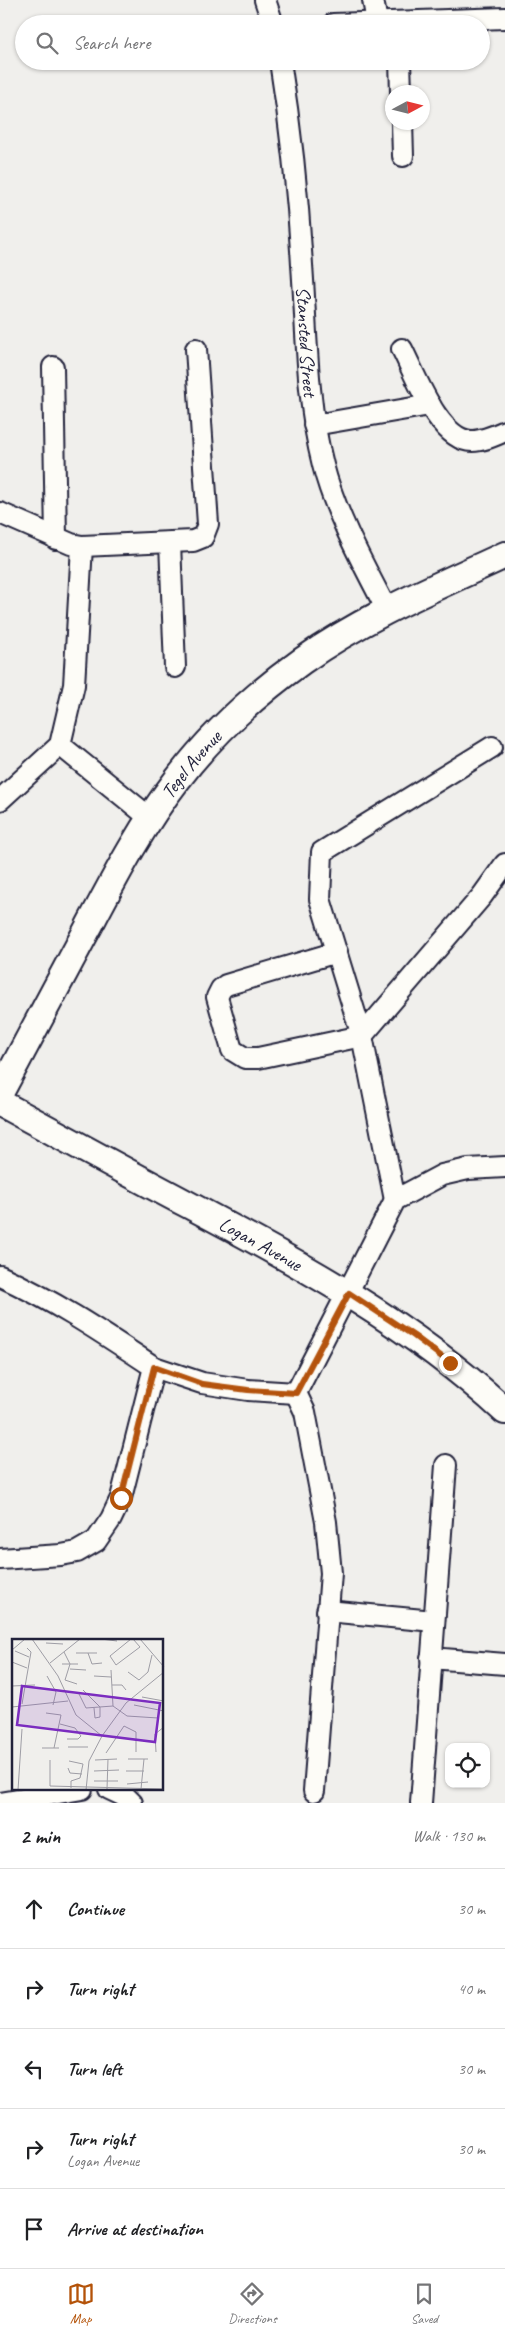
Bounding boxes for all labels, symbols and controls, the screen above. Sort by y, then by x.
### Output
search box [15,15,490,70]
icon: search [33,29,61,57]
text: Search here [73,31,150,55]
north arrow [385,85,430,130]
street label: Stansted Street [291,286,324,400]
street label: Tegel Avenue [155,723,227,803]
street label: Logan Avenue [215,1211,308,1277]
route end [439,1352,462,1375]
route start [110,1487,133,1510]
inset map [12,1639,164,1790]
map controls [445,1743,490,1788]
button: locate [445,1743,490,1788]
text: 2 min [20,1823,60,1849]
text: Walk · 130 m [413,1826,485,1846]
icon: ahead [20,1895,48,1923]
text: Continue [67,1897,124,1921]
text: 30 m [458,1899,485,1919]
icon: right [20,1975,48,2003]
text: Turn right [67,1977,134,2001]
text: 40 m [458,1979,485,1999]
icon: left [20,2055,48,2083]
text: Turn left [67,2057,122,2081]
text: 30 m [458,2059,485,2079]
text: Turn right [67,2127,134,2151]
icon: right [20,2135,48,2163]
text: 30 m [458,2139,485,2159]
text: Logan Avenue [67,2151,139,2171]
icon: arrive [20,2215,48,2243]
text: Arrive at destination [67,2217,203,2241]
tab: Map [67,2280,95,2327]
tab: Directions [228,2280,277,2327]
tab: Saved [410,2280,438,2327]

